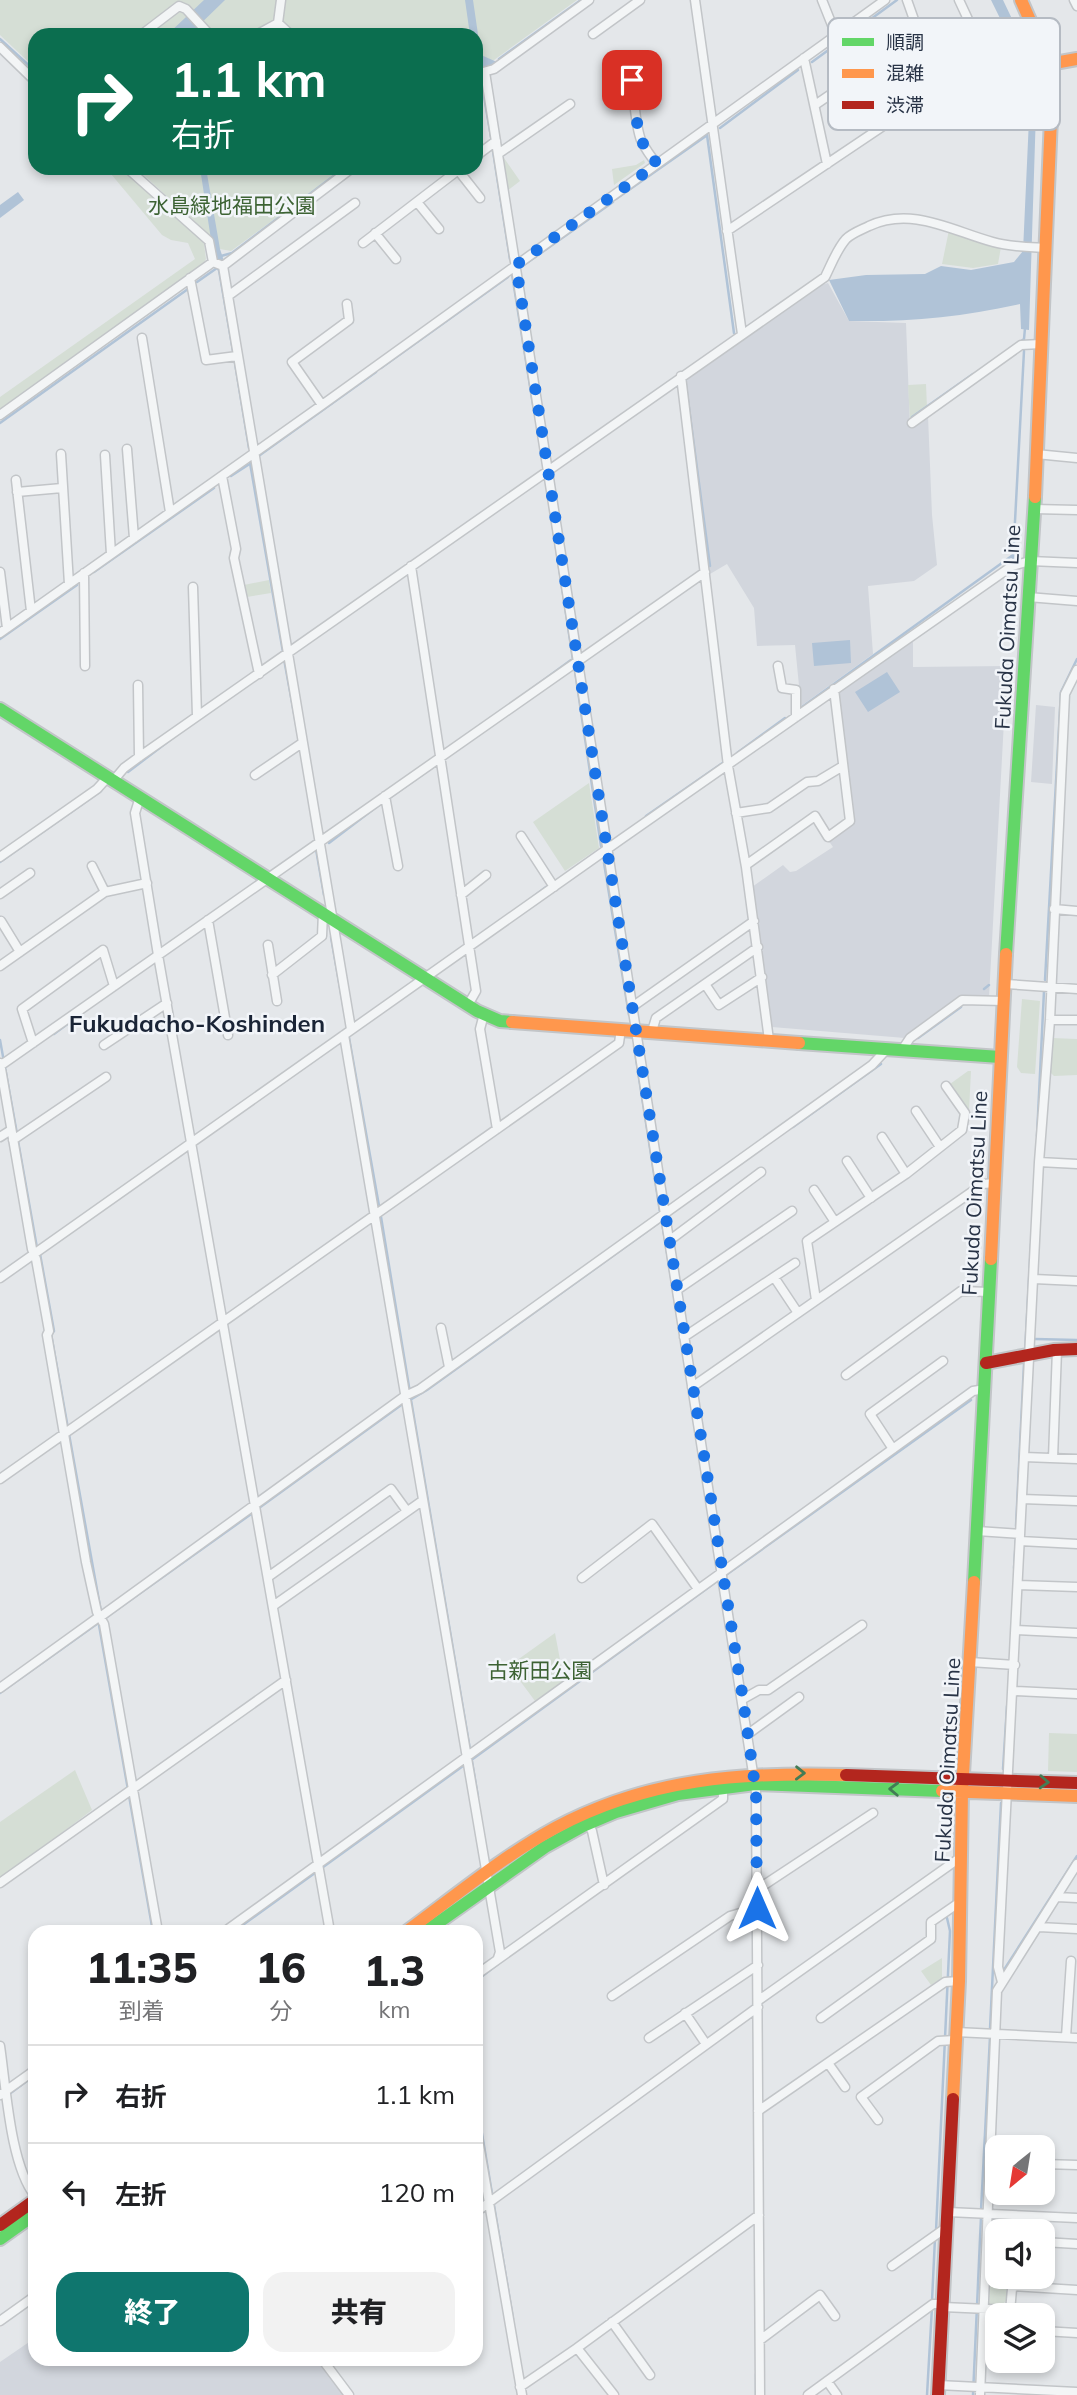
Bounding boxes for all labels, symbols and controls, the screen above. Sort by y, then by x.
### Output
legend [828,18,1060,130]
text: 順調 [886,30,924,54]
text: 1.1 km [171,48,326,109]
pin [602,50,662,110]
icon: right [56,56,147,147]
icon: arrive [613,61,651,99]
text: 混雑 [886,61,924,85]
text: 渋滞 [886,93,924,117]
text: 右折 [171,114,235,154]
park label: 水島緑地福田公園 [148,192,316,218]
street label: Fukuda Oimatsu Line [989,524,1025,730]
district label: Fukudacho-Koshinden [69,1008,325,1038]
street label: Fukuda Oimatsu Line [956,1090,992,1296]
park label: 古新田公園 [488,1657,593,1683]
street label: Fukuda Oimatsu Line [929,1657,965,1863]
one-way arrow [795,1766,806,1781]
one-way arrow [1039,1774,1050,1789]
one-way arrow [888,1782,899,1797]
position arrow [720,1871,794,1945]
text: 11:35 [86,1941,198,1994]
text: 16 [255,1941,306,1994]
text: 1.3 [364,1944,425,1997]
text: km [378,1995,410,2024]
text: 到着 [119,1996,165,2025]
text: 分 [269,1996,292,2025]
icon: right [56,2075,94,2113]
text: 1.1 km [375,2078,455,2111]
text: 右折 [115,2080,167,2113]
north arrow [985,2135,1055,2205]
map controls [985,2135,1055,2373]
icon: left [56,2173,94,2211]
text: 120 m [379,2176,455,2209]
text: 左折 [115,2178,167,2211]
button: sound [985,2219,1055,2289]
button: 終了 [56,2272,249,2352]
button: 共有 [263,2272,455,2352]
button: layers [985,2303,1055,2373]

